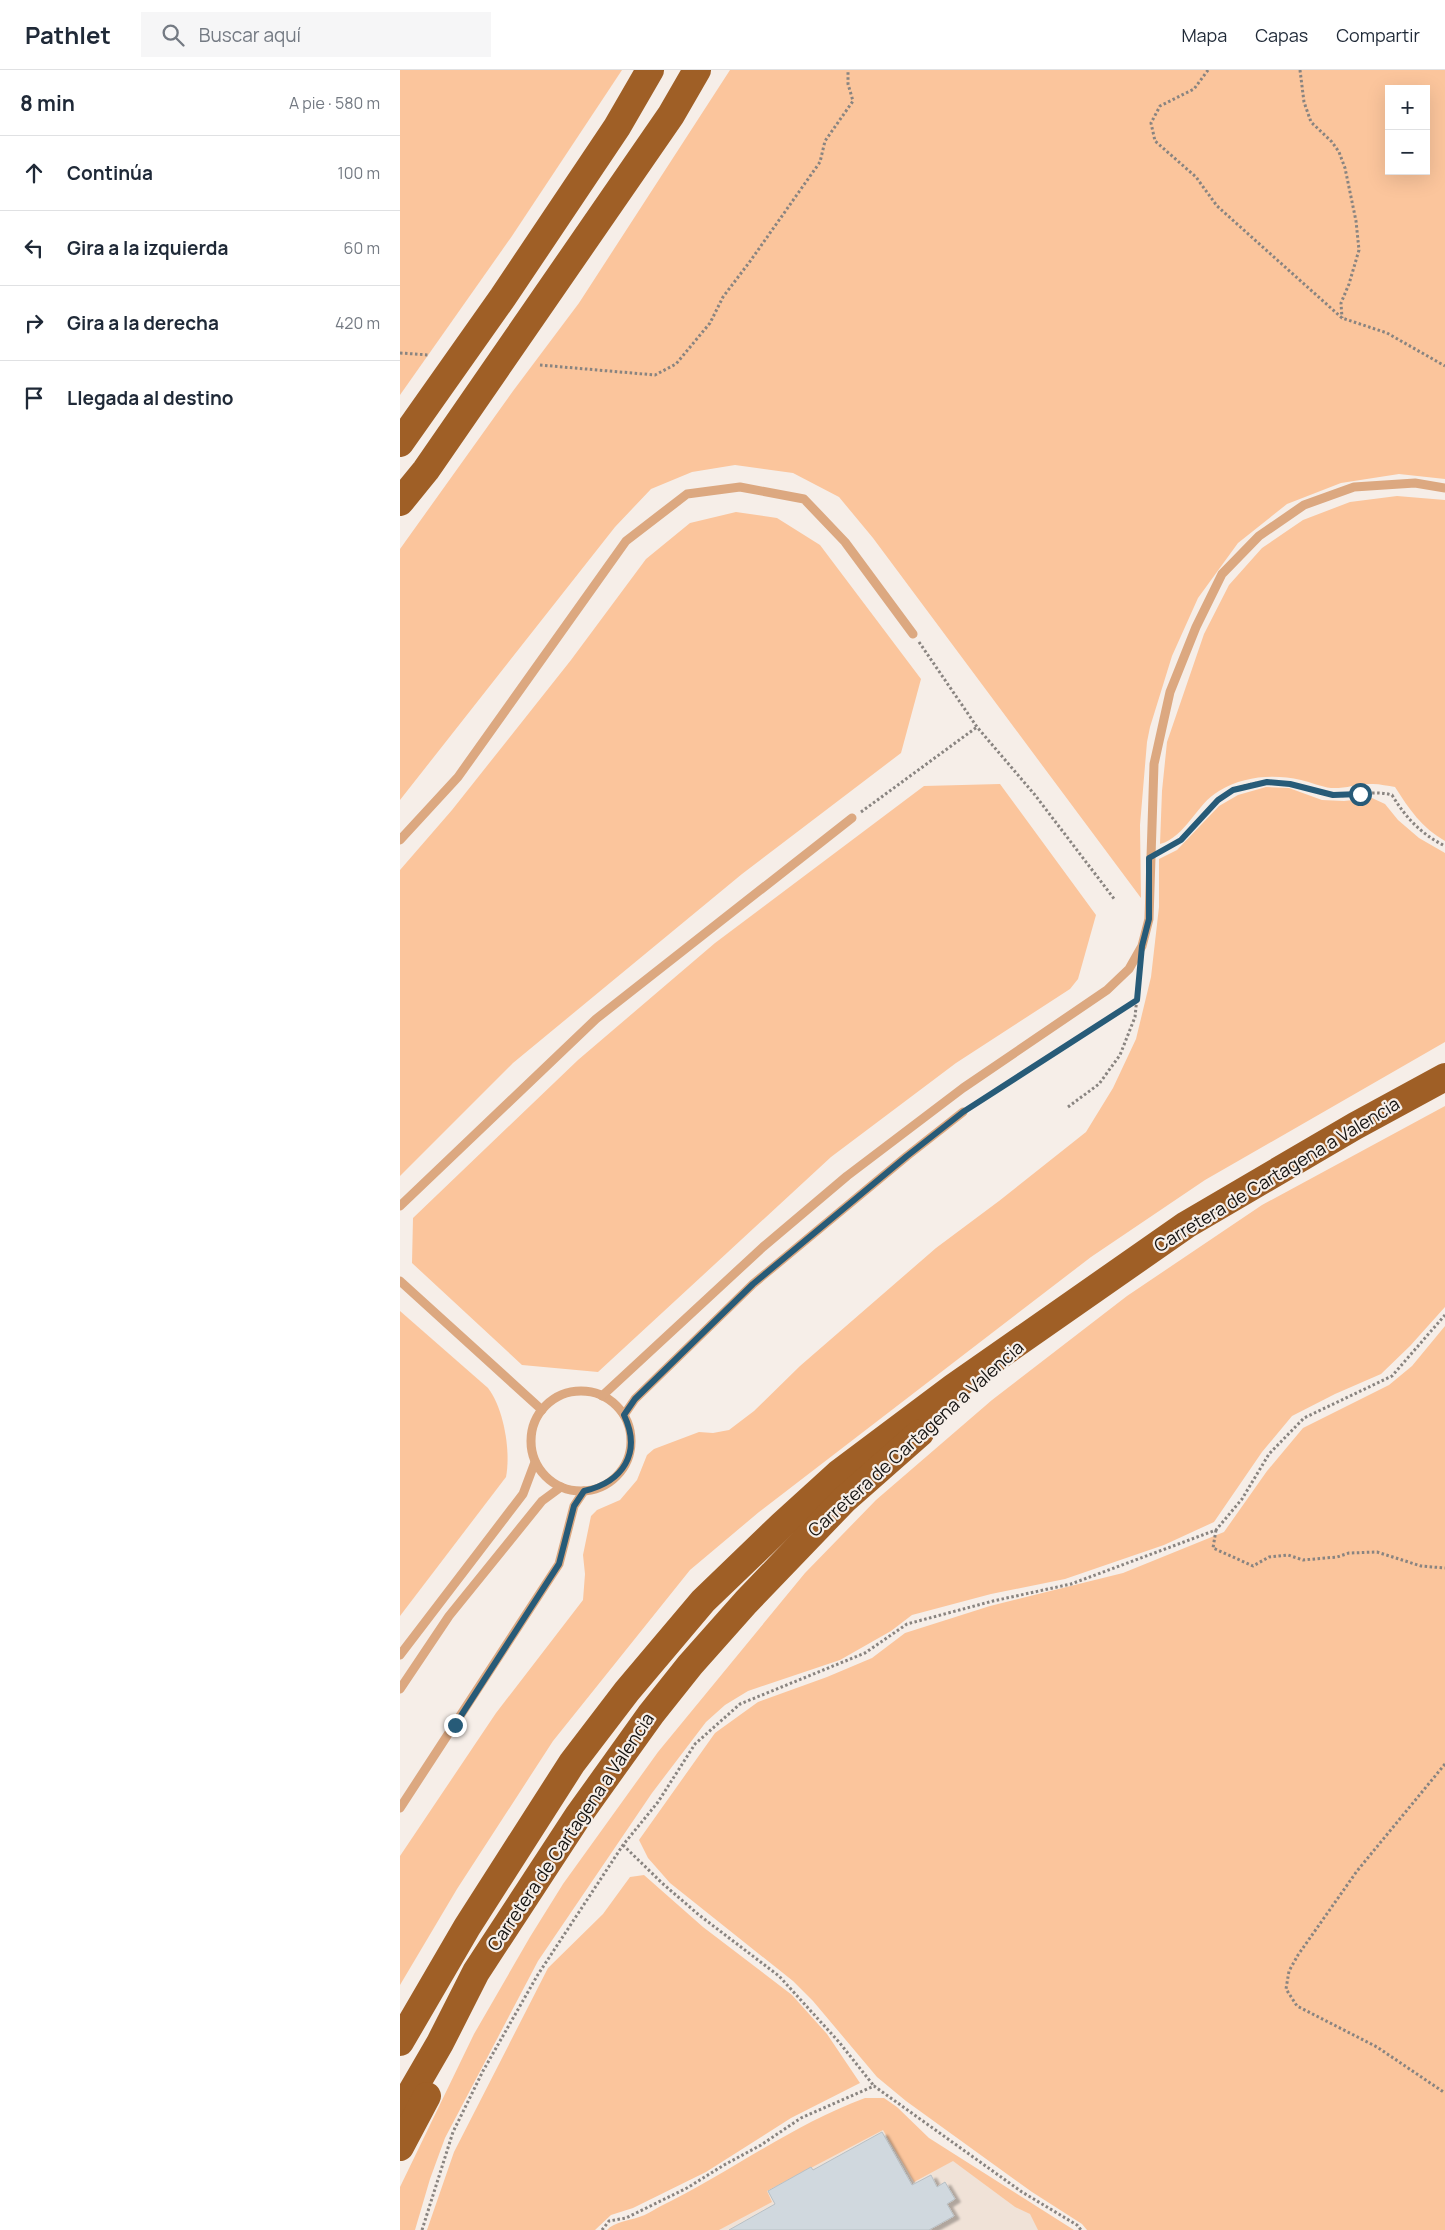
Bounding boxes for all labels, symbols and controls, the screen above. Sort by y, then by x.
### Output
search box [141,12,491,57]
text: Pathlet [25,18,111,51]
icon: search [159,21,187,49]
text: Buscar aquí [199,22,301,48]
text: Mapa [1181,23,1227,47]
text: Capas [1255,23,1308,47]
text: Compartir [1336,23,1420,47]
map controls [1385,85,1430,175]
button: + [1385,85,1430,130]
text: 8 min [20,89,75,117]
text: A pie · 580 m [289,92,380,114]
button: − [1385,130,1430,175]
icon: ahead [20,159,48,187]
text: Continúa [67,160,153,186]
text: 100 m [337,162,380,184]
icon: left [20,234,48,262]
text: Gira a la izquierda [67,235,228,261]
text: 60 m [344,237,380,259]
icon: right [20,309,48,337]
text: Gira a la derecha [67,310,219,336]
text: 420 m [335,312,380,334]
icon: arrive [20,384,48,412]
text: Llegada al destino [67,385,234,411]
route start [1349,783,1372,806]
street label: Carretera de Cartagena a Valencia [1149,1091,1404,1257]
street label: Carretera de Cartagena a Valencia [802,1335,1028,1542]
street label: Carretera de Cartagena a Valencia [481,1708,659,1955]
route end [444,1714,467,1737]

